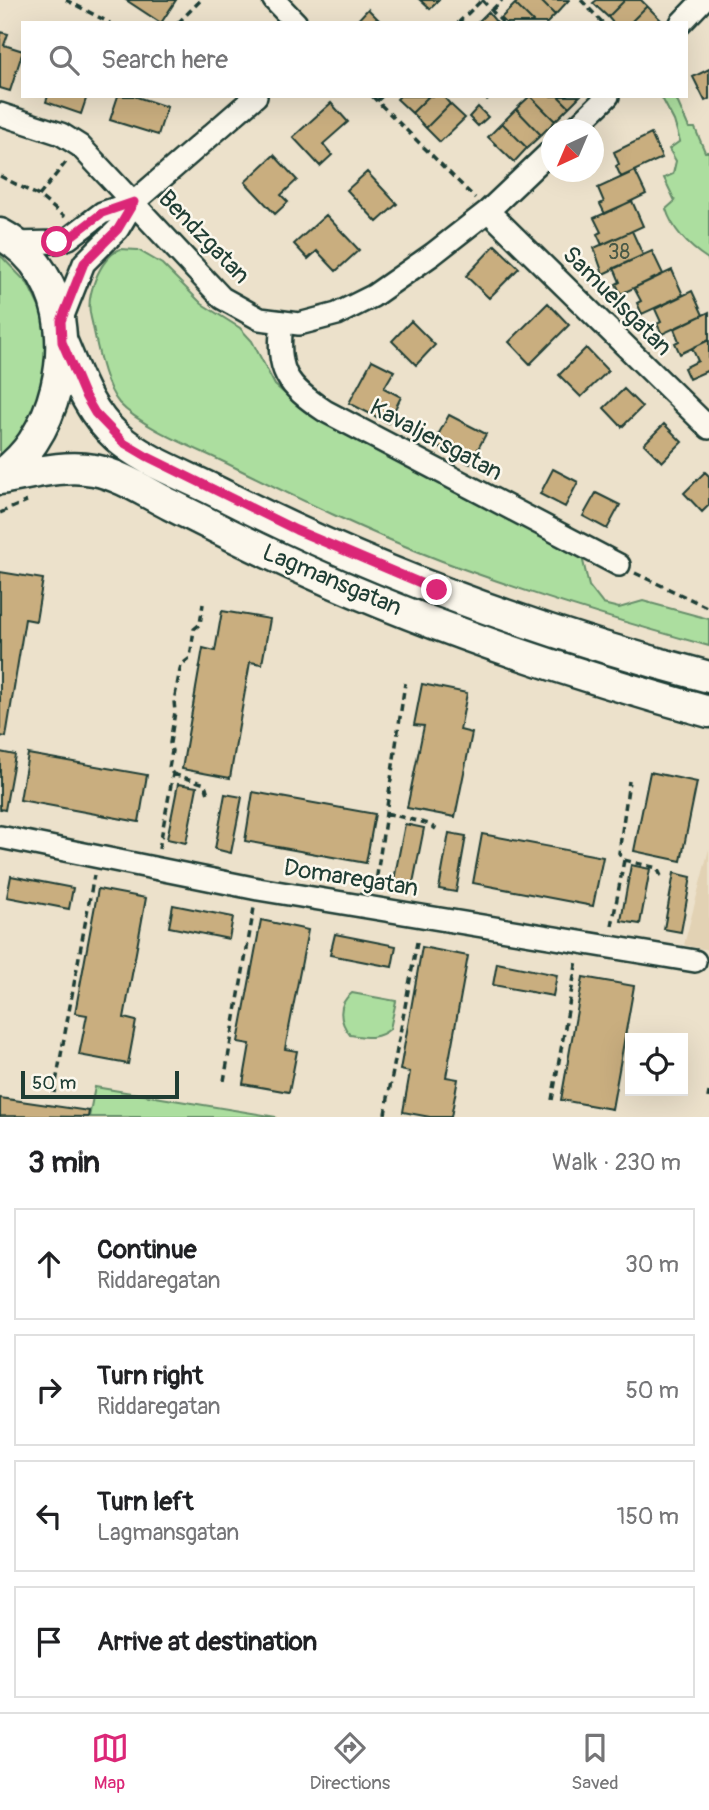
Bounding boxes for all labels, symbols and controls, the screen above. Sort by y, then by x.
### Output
search box [21,21,688,98]
icon: search [45,41,83,79]
text: Search here [101,44,228,76]
north arrow [541,119,604,182]
street label: Bendzgatan [152,184,256,290]
route start [41,226,72,257]
house number: 38 [608,239,630,266]
street label: Samuelsgatan [556,240,678,362]
street label: Kavaljersgatan [365,393,507,487]
street label: Lagmansgatan [258,538,406,622]
route end [421,574,452,605]
street label: Domaregatan [282,853,420,903]
map controls [625,1033,688,1096]
button: locate [625,1033,688,1096]
scale bar [21,1068,178,1100]
text: 50 m [32,1071,76,1095]
text: 3 min [28,1144,100,1181]
text: Walk · 230 m [552,1148,681,1177]
text: Continue [97,1234,197,1266]
icon: ahead [30,1245,68,1283]
text: 30 m [625,1250,679,1279]
text: Riddaregatan [97,1266,221,1295]
text: Turn right [97,1360,203,1392]
icon: right [30,1371,68,1409]
text: 50 m [625,1376,679,1405]
text: Riddaregatan [97,1392,221,1421]
text: Turn left [97,1486,193,1518]
icon: left [30,1497,68,1535]
text: 150 m [616,1502,679,1531]
text: Lagmansgatan [97,1518,239,1547]
icon: arrive [30,1623,68,1661]
text: Arrive at destination [97,1626,317,1658]
tab: Map [91,1729,129,1795]
tab: Directions [310,1729,390,1795]
tab: Saved [571,1729,618,1795]

